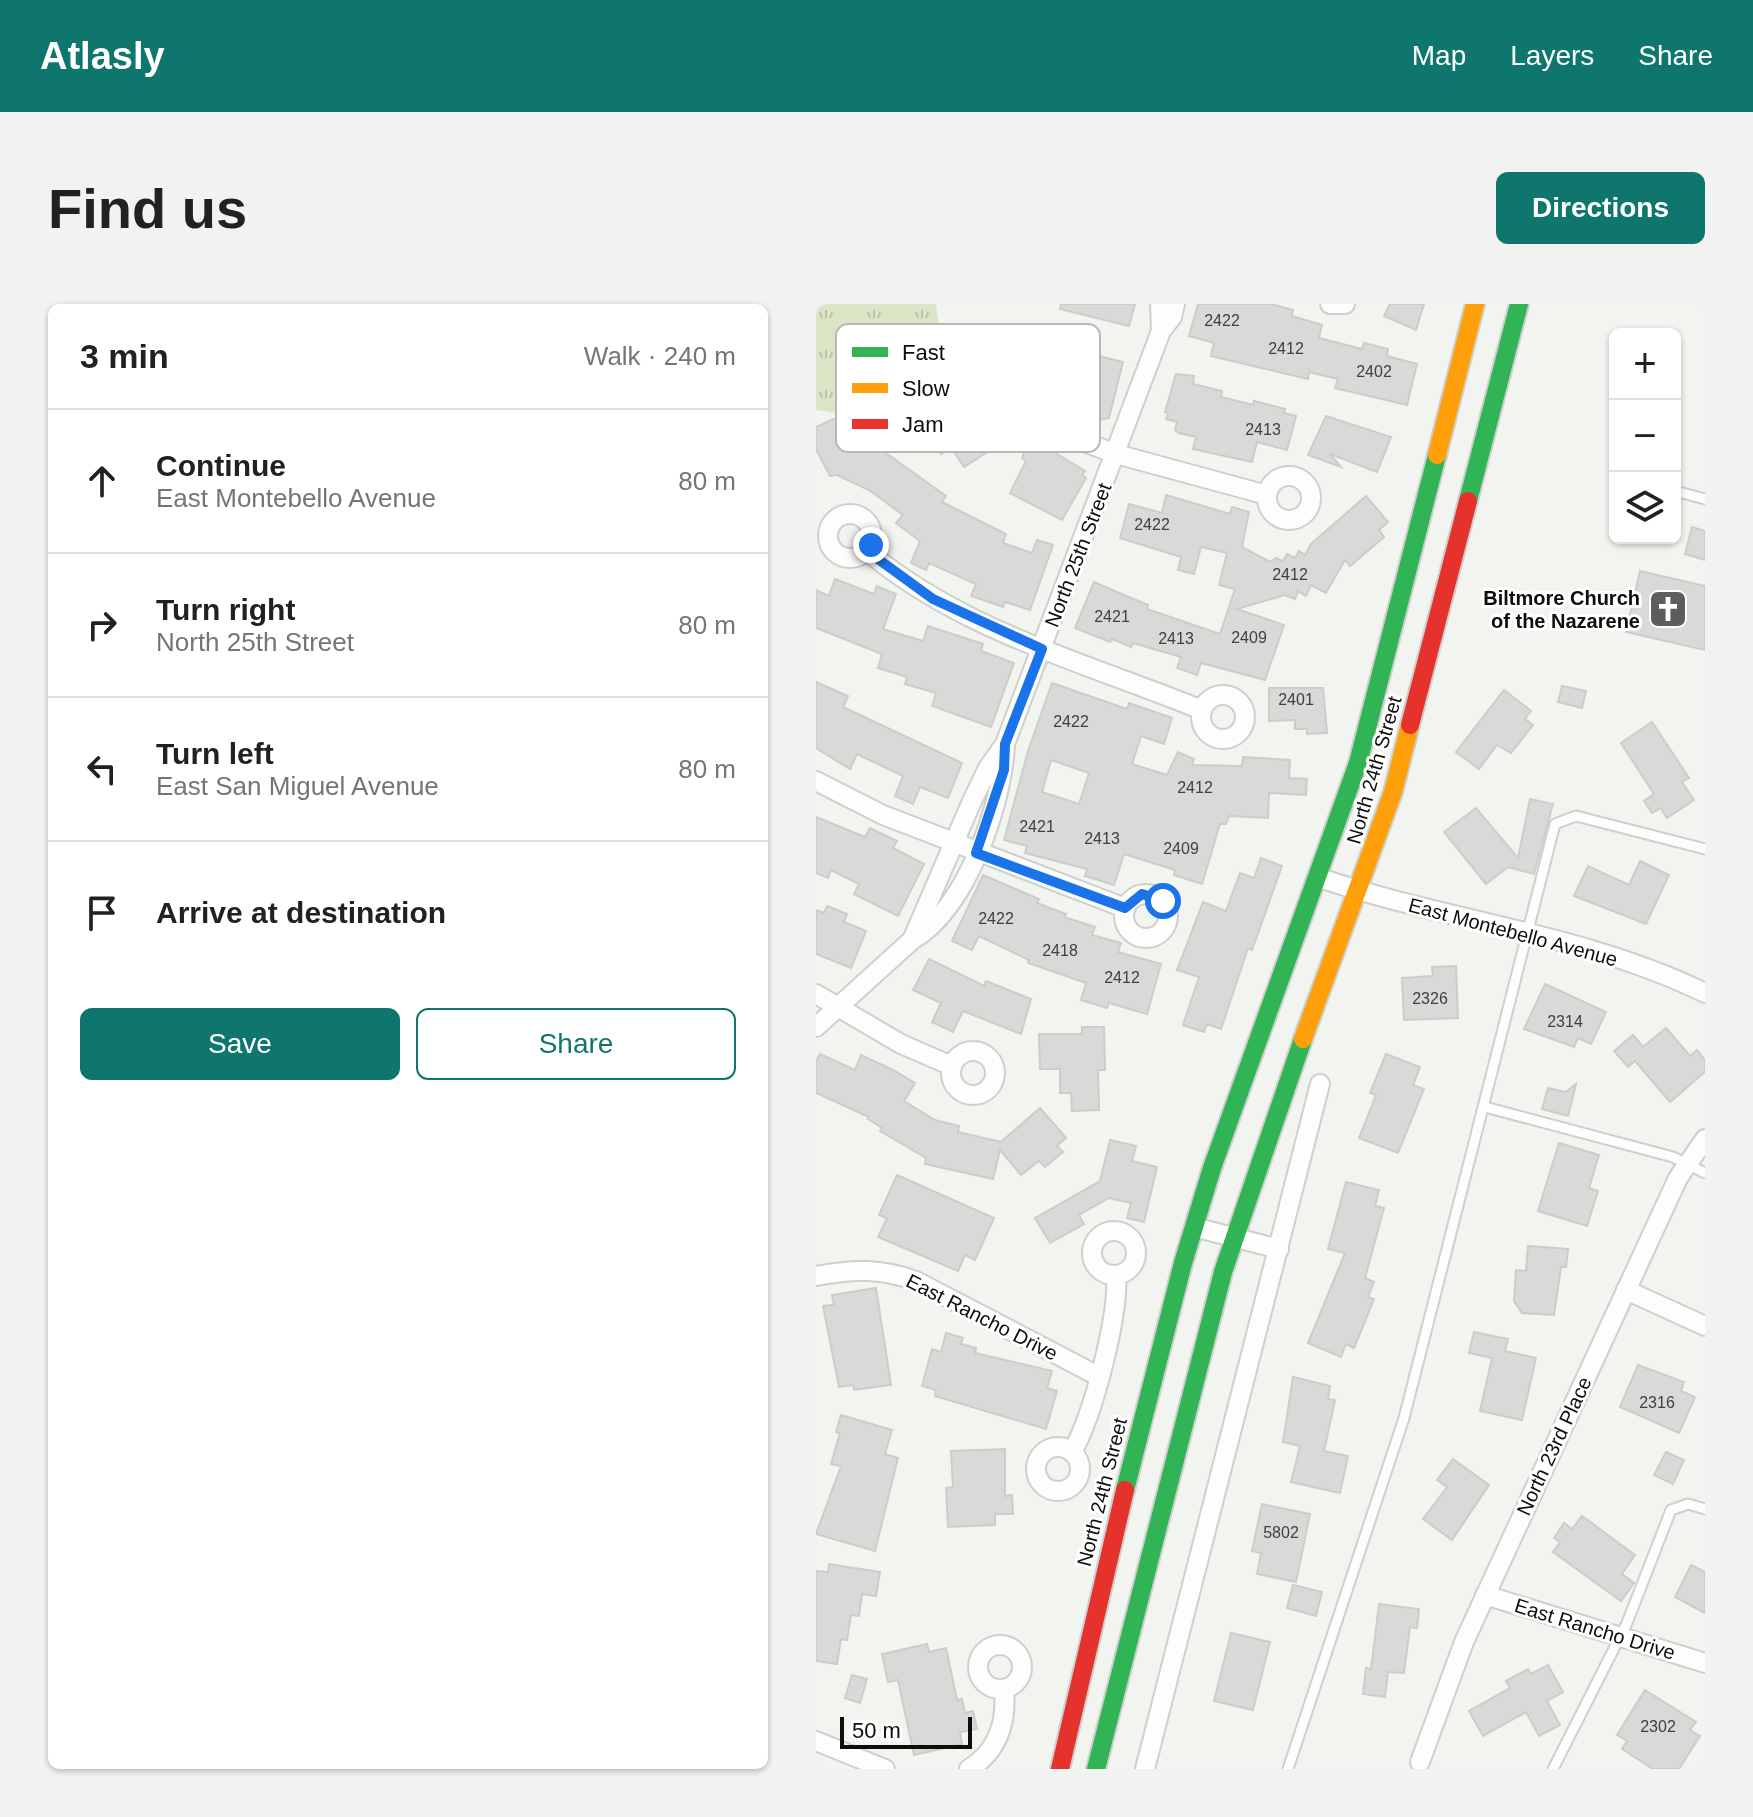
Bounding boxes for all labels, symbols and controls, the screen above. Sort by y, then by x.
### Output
text: Atlasly [40,35,165,77]
text: Map [1412,40,1466,71]
text: Layers [1510,40,1594,71]
text: Share [1638,40,1713,71]
button: Directions [1496,172,1705,244]
text: Find us [48,177,247,240]
house number: 2422 [1204,312,1240,329]
legend [836,324,1100,452]
map controls [1609,328,1681,544]
button: + [1609,328,1681,400]
text: 3 min [80,337,169,375]
text: Fast [902,340,945,365]
house number: 2412 [1268,340,1304,357]
text: Walk · 240 m [584,341,736,371]
house number: 2402 [1356,363,1392,380]
text: Slow [902,376,950,401]
button: − [1609,400,1681,472]
text: Jam [902,412,944,437]
house number: 2413 [1245,421,1281,438]
text: Continue [156,449,286,482]
icon: ahead [80,459,124,503]
text: 80 m [678,466,736,496]
button: layers [1609,472,1681,544]
street label: North 25th Street [1040,480,1116,630]
text: East Montebello Avenue [156,483,436,513]
house number: 2422 [1134,516,1170,533]
route end [853,527,889,563]
house number: 2412 [1272,566,1308,583]
place label: Biltmore Church of the Nazarene [1483,587,1640,632]
church icon: Biltmore Church of the Nazarene [1647,588,1689,630]
text: Turn right [156,593,295,626]
icon: right [80,603,124,647]
house number: 2421 [1094,608,1130,625]
text: 80 m [678,610,736,640]
text: North 25th Street [156,627,354,657]
house number: 2409 [1231,629,1267,646]
house number: 2413 [1158,630,1194,647]
house number: 2401 [1278,691,1314,708]
street label: North 24th Street [1342,693,1406,846]
house number: 2422 [1053,713,1089,730]
text: Turn left [156,737,274,770]
icon: left [80,747,124,791]
text: 80 m [678,754,736,784]
text: East San Miguel Avenue [156,771,439,801]
house number: 2412 [1177,779,1213,796]
house number: 2421 [1019,818,1055,835]
house number: 2413 [1084,830,1120,847]
house number: 2409 [1163,840,1199,857]
route start [1145,883,1181,919]
icon: arrive [80,891,124,935]
street label: East Montebello Avenue [1406,894,1620,970]
text: Arrive at destination [156,896,446,929]
house number: 2422 [978,910,1014,927]
house number: 2418 [1042,942,1078,959]
house number: 2412 [1104,969,1140,986]
house number: 2326 [1412,990,1448,1007]
button: Save [80,1008,400,1080]
button: Share [416,1008,736,1080]
house number: 2314 [1547,1013,1583,1030]
street label: East Rancho Drive [903,1269,1061,1365]
street label: North 23rd Place [1512,1373,1596,1519]
house number: 2316 [1639,1394,1675,1411]
street label: North 24th Street [1073,1415,1131,1569]
house number: 5802 [1263,1524,1299,1541]
street label: East Rancho Drive [1512,1594,1678,1664]
scale bar [840,1713,972,1749]
text: 50 m [852,1718,901,1743]
house number: 2302 [1640,1718,1676,1735]

